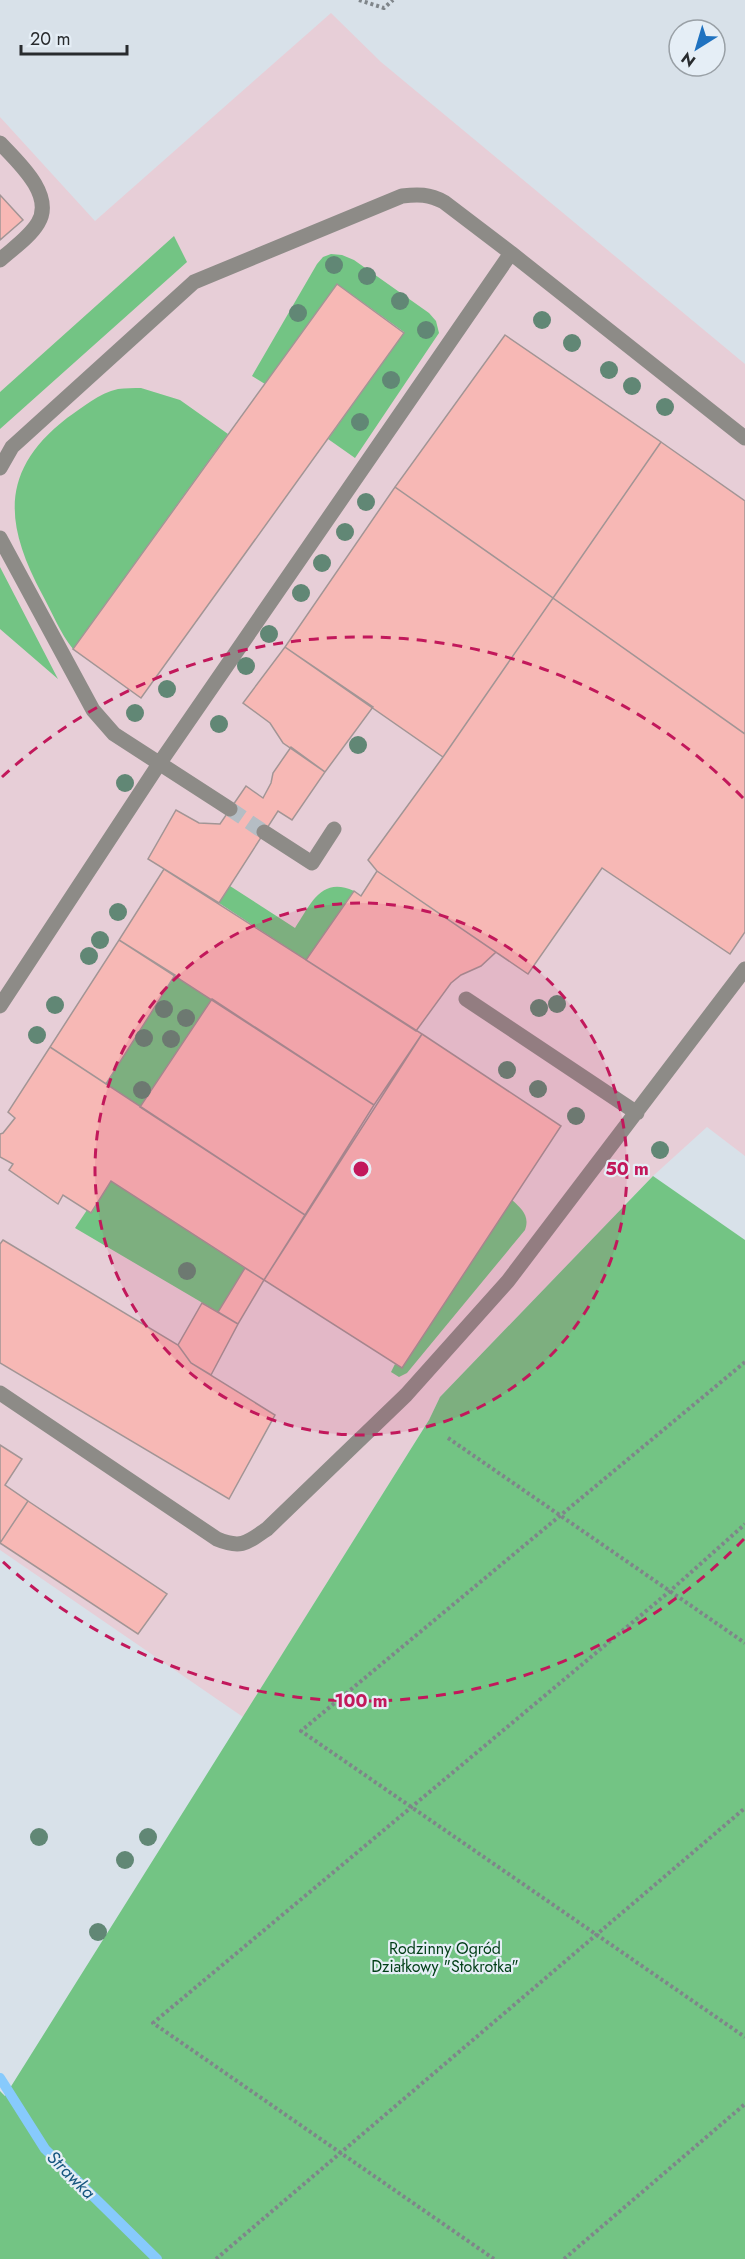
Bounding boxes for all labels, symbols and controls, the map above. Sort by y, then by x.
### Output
scale bar [21,18,128,56]
north arrow [667,18,727,78]
text: 20 m [30,26,70,52]
text: N [676,47,700,73]
text: 50 m [605,1156,649,1182]
centre of rings [351,1159,371,1179]
text: 100 m [334,1688,388,1714]
park label: Rodzinny Ogród Działkowy "Stokrotka" [371,1937,519,1978]
water label: Strawka [41,2145,101,2205]

